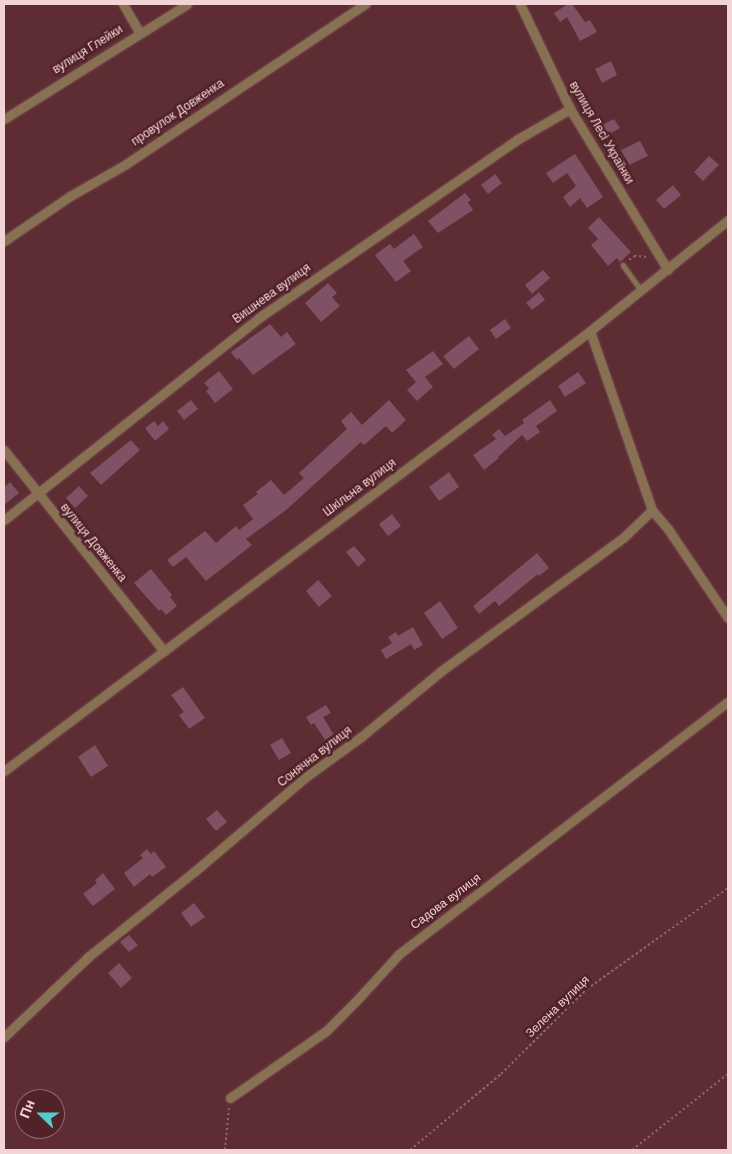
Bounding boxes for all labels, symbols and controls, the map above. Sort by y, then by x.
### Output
street label: вулиця Глейки [50,23,126,77]
street label: провулок Довженка [129,77,227,149]
street label: вулиця Лесі Українки [566,79,636,187]
street label: Вишнева вулиця [230,261,314,327]
street label: Шкільна вулиця [321,456,399,520]
street label: вулиця Довженка [57,501,129,585]
street label: Сонячна вулиця [275,724,355,790]
street label: Садова вулиця [408,871,484,933]
street label: Зелена вулиця [523,973,593,1041]
north arrow [15,1089,65,1139]
text: Пн [15,1097,39,1121]

